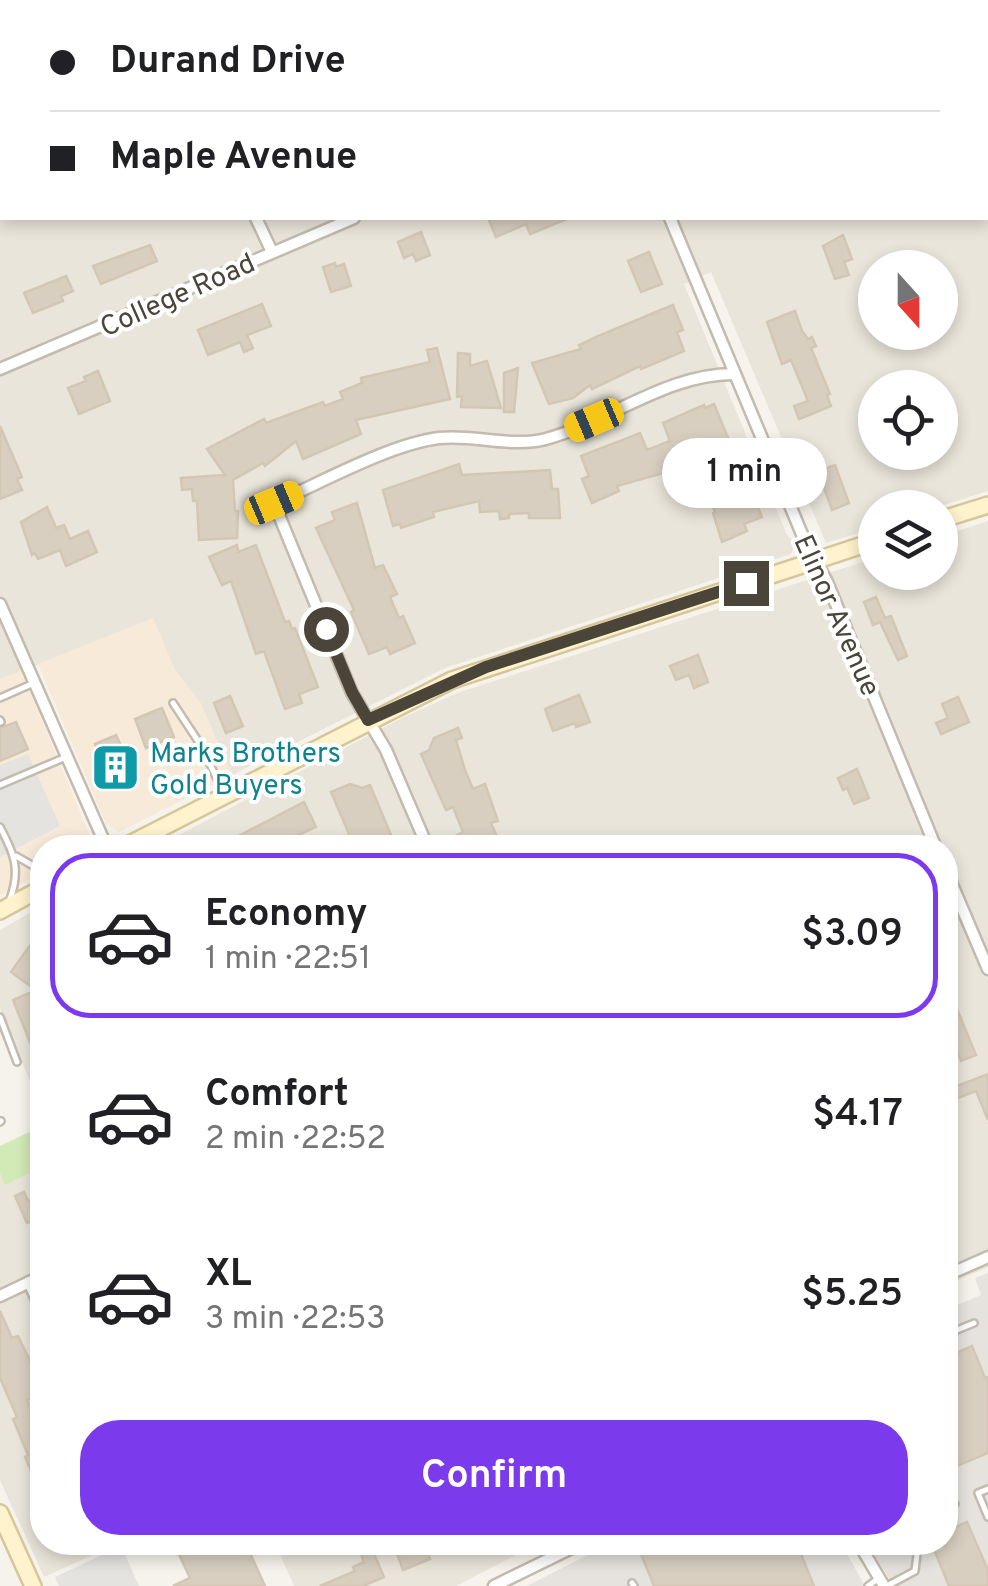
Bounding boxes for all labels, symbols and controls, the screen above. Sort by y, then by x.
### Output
text: Durand Drive [110,38,346,87]
text: Maple Avenue [110,134,357,183]
street label: College Road [95,246,261,347]
north arrow [858,250,958,350]
map controls [858,250,958,590]
button: locate [858,370,958,470]
car [561,394,627,446]
callout: 1 min [664,438,828,508]
text: 1 min [707,453,782,493]
car [241,477,307,529]
button: layers [858,490,958,590]
street label: Elinor Avenue [784,530,887,702]
route end [724,561,769,606]
route start [304,607,349,652]
place label: Marks Brothers Gold Buyers [150,737,341,805]
building icon: Marks Brothers Gold Buyers [89,742,141,794]
icon: car [85,891,175,981]
text: Economy [205,891,367,940]
text: $3.09 [801,911,903,960]
text: 1 min · 22:51 [205,940,371,980]
icon: car [85,1071,175,1161]
text: Comfort [205,1071,349,1120]
text: $4.17 [812,1091,903,1140]
text: 2 min · 22:52 [205,1120,386,1160]
icon: car [85,1251,175,1341]
text: XL [205,1251,252,1300]
text: $5.25 [801,1271,903,1320]
text: 3 min · 22:53 [205,1300,386,1340]
button: Confirm [80,1420,908,1535]

